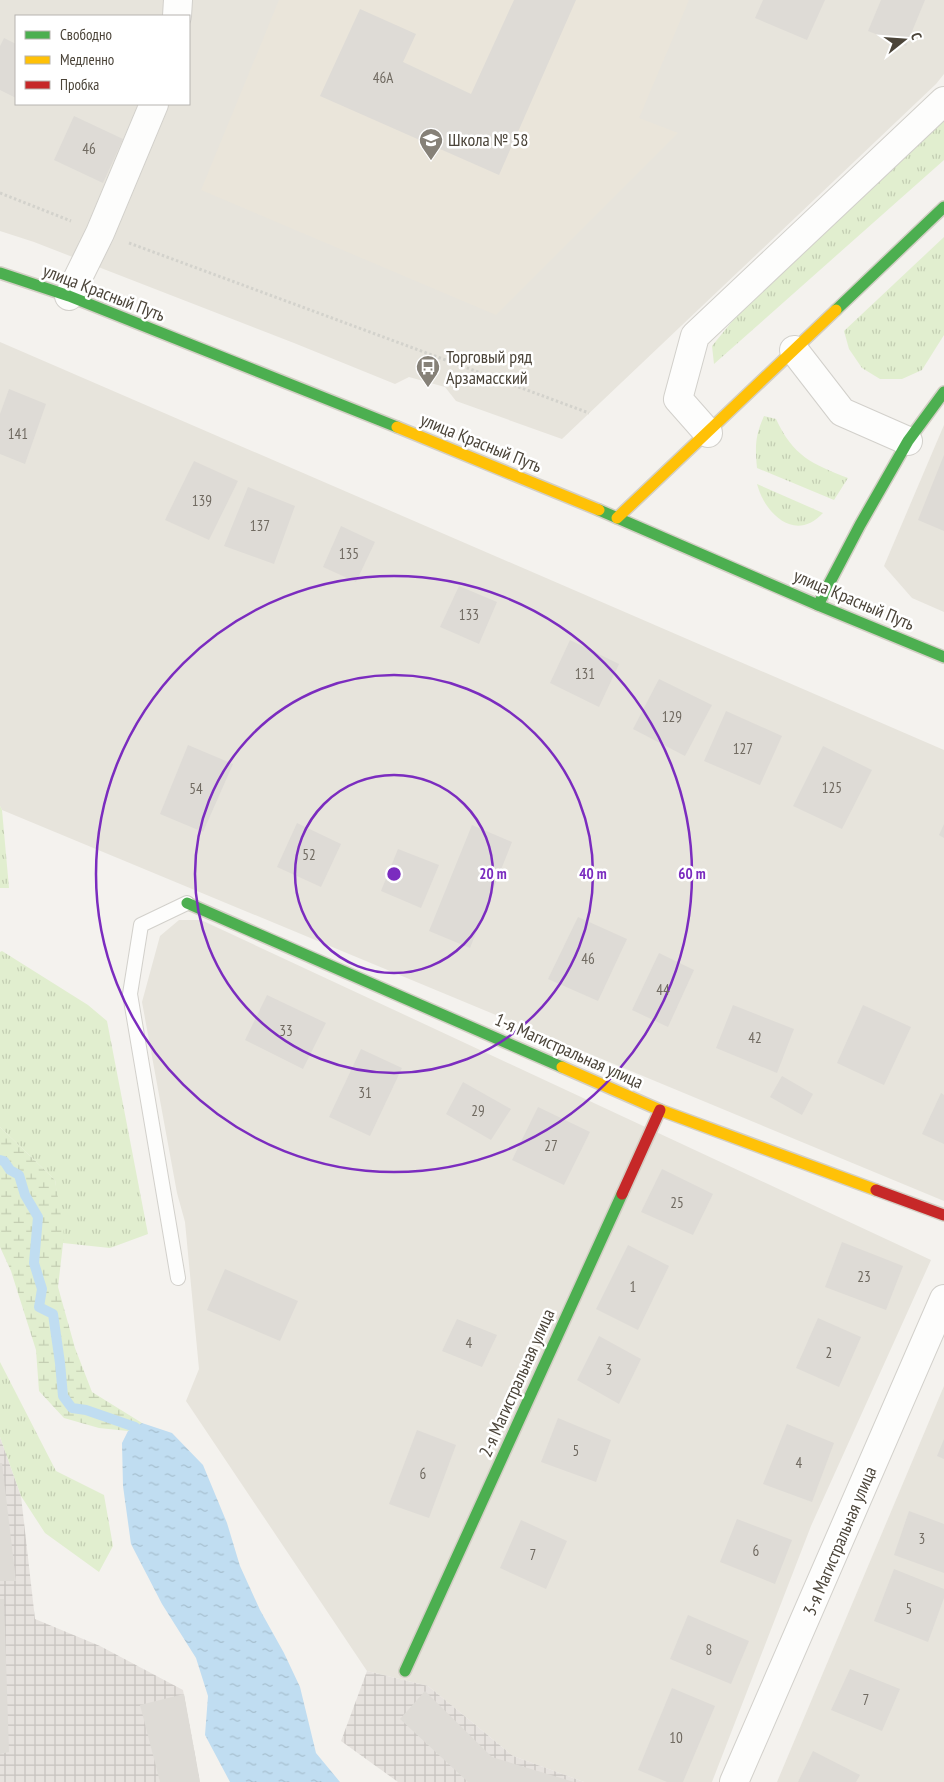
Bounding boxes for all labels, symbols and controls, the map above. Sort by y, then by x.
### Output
legend [15,15,190,105]
north arrow [879,15,929,65]
text: Свободно [60,25,112,44]
text: С [907,31,926,42]
text: Медленно [60,50,114,69]
house number: 46А [373,68,394,87]
text: Пробка [60,75,99,94]
school or university icon: Школа № 58 [418,127,444,161]
place label: Школа № 58 [448,128,528,151]
house number: 46 [82,139,96,158]
street label: улица Красный Путь [40,259,169,326]
place label: Торговый ряд Арзамасский [446,345,532,389]
bus stop icon: Торговый ряд Арзамасский [415,354,441,388]
street label: улица Красный Путь [417,408,546,477]
house number: 141 [8,424,28,443]
house number: 139 [192,491,212,510]
house number: 137 [250,516,270,535]
house number: 135 [339,544,359,563]
street label: улица Красный Путь [790,564,918,635]
house number: 133 [459,605,479,624]
house number: 131 [575,664,595,683]
house number: 129 [662,707,682,726]
house number: 127 [733,739,753,758]
house number: 125 [822,778,842,797]
house number: 54 [189,779,203,798]
house number: 52 [302,845,316,864]
text: 20 m [479,864,507,883]
text: 40 m [579,864,607,883]
text: 60 m [678,864,706,883]
centre of rings [385,865,403,883]
house number: 46 [581,949,595,968]
house number: 44 [656,980,670,999]
street label: 1-я Магистральная улица [492,1008,647,1094]
house number: 33 [279,1021,293,1040]
house number: 42 [748,1028,762,1047]
house number: 31 [358,1083,372,1102]
house number: 29 [471,1101,485,1120]
house number: 27 [544,1136,558,1155]
house number: 25 [670,1193,684,1212]
house number: 23 [857,1267,871,1286]
house number: 1 [630,1277,636,1296]
street label: 2-я Магистральная улица [474,1305,560,1460]
house number: 4 [466,1333,473,1352]
house number: 2 [826,1343,832,1362]
house number: 3 [606,1360,612,1379]
house number: 5 [573,1441,579,1460]
house number: 4 [796,1453,803,1472]
street label: 3-я Магистральная улица [798,1463,881,1619]
house number: 6 [420,1464,427,1483]
house number: 3 [919,1529,925,1548]
house number: 6 [753,1541,760,1560]
house number: 7 [530,1545,536,1564]
house number: 5 [906,1599,912,1618]
house number: 8 [706,1640,712,1659]
house number: 7 [863,1690,869,1709]
house number: 10 [669,1728,683,1747]

